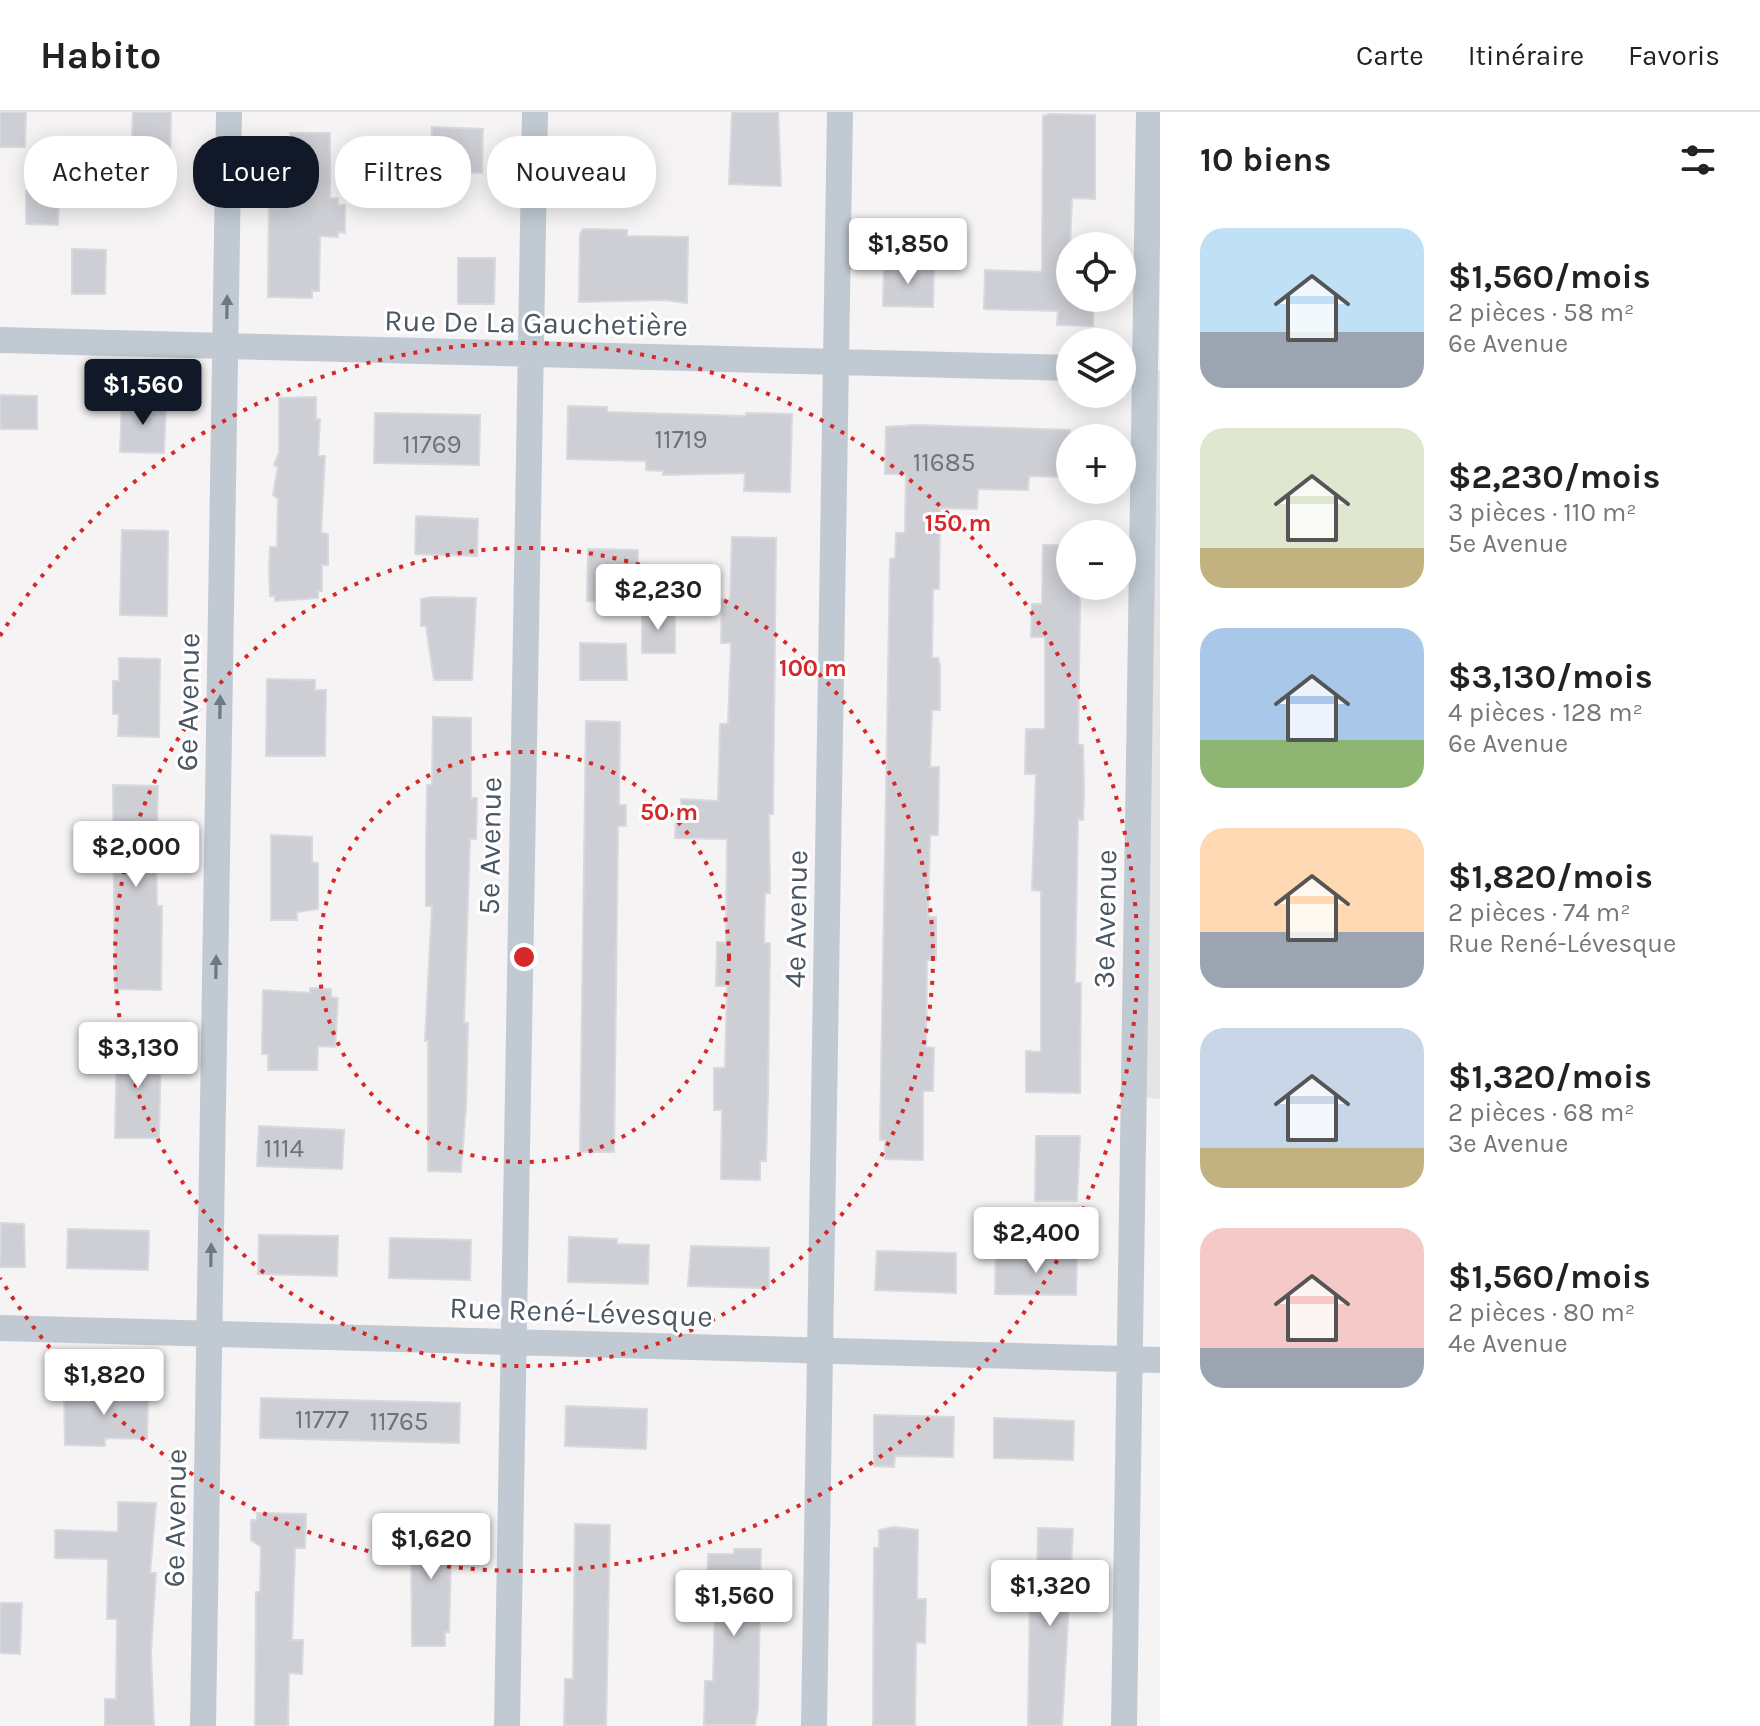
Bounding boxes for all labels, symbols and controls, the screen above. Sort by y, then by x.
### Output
text: Habito [40,33,161,78]
text: Carte [1356,39,1424,72]
text: Itinéraire [1468,39,1584,72]
text: Favoris [1628,39,1720,72]
chip: Acheter [24,136,177,208]
chip: Louer [193,136,319,208]
chip: Filtres [335,136,471,208]
chip: Nouveau [487,136,656,208]
icon: filters [1676,138,1720,182]
text: 10 biens [1200,140,1331,180]
pin: $1,850 [843,218,973,286]
text: $1,850 [867,228,949,259]
map controls [1056,232,1136,600]
button: locate [1056,232,1136,312]
text: $1,560/mois [1448,257,1651,297]
icon: home [1264,260,1360,356]
one-way arrow [221,294,233,319]
text: 2 pièces · 58 m² [1448,297,1635,328]
street label: Rue De La Gauchetière [384,302,688,344]
button: layers [1056,328,1136,408]
text: 6e Avenue [1448,328,1568,359]
pin: $1,560 [78,359,208,427]
text: $1,560 [102,369,184,400]
house number: 11719 [654,424,708,455]
button: + [1056,424,1136,504]
house number: 11769 [402,429,462,460]
house number: 11685 [913,447,975,478]
text: $2,230/mois [1448,457,1660,497]
icon: home [1264,460,1360,556]
text: 3 pièces · 110 m² [1448,497,1637,528]
text: 150 m [925,509,991,537]
button: − [1056,520,1136,600]
text: 5e Avenue [1448,528,1568,559]
pin: $2,230 [593,564,723,632]
text: $2,230 [614,574,702,605]
street label: 6e Avenue [169,632,207,772]
text: 100 m [779,654,847,682]
text: $3,130/mois [1448,657,1653,697]
icon: home [1264,660,1360,756]
one-way arrow [214,694,227,719]
text: 4 pièces · 128 m² [1448,697,1643,728]
text: 6e Avenue [1448,728,1568,759]
street label: 5e Avenue [471,777,509,915]
text: 50 m [640,798,698,826]
pin: $2,000 [71,821,201,889]
text: $2,000 [91,831,181,862]
street label: 3e Avenue [1086,849,1124,989]
street label: 4e Avenue [777,850,815,988]
text: $1,820/mois [1448,857,1653,897]
icon: home [1264,860,1360,956]
text: 2 pièces · 74 m² [1448,897,1631,928]
text: Rue René-Lévesque [1448,928,1676,959]
centre of rings [510,943,538,971]
one-way arrow [210,954,222,979]
pin: $3,130 [73,1022,203,1090]
text: $3,130 [97,1032,179,1063]
text: $1,320/mois [1448,1057,1652,1097]
icon: home [1264,1060,1360,1156]
text: 2 pièces · 68 m² [1448,1097,1635,1128]
text: 3e Avenue [1448,1128,1568,1159]
house number: 1114 [264,1133,304,1164]
pin: $2,400 [971,1207,1101,1275]
text: $2,400 [992,1217,1080,1248]
one-way arrow [205,1242,217,1267]
text: $1,560/mois [1448,1257,1651,1297]
icon: home [1264,1260,1360,1356]
street label: Rue René-Lévesque [449,1289,713,1335]
text: 2 pièces · 80 m² [1448,1297,1635,1328]
text: 4e Avenue [1448,1328,1568,1359]
pin: $1,820 [39,1349,169,1417]
text: $1,820 [63,1359,145,1390]
house number: 11777 [295,1404,349,1435]
house number: 11765 [370,1406,428,1437]
street label: 6e Avenue [156,1448,194,1588]
pin: $1,620 [366,1513,496,1581]
text: $1,620 [390,1523,472,1554]
pin: $1,320 [985,1560,1115,1628]
pin: $1,560 [669,1570,799,1638]
text: $1,320 [1009,1570,1091,1601]
text: $1,560 [693,1580,775,1611]

